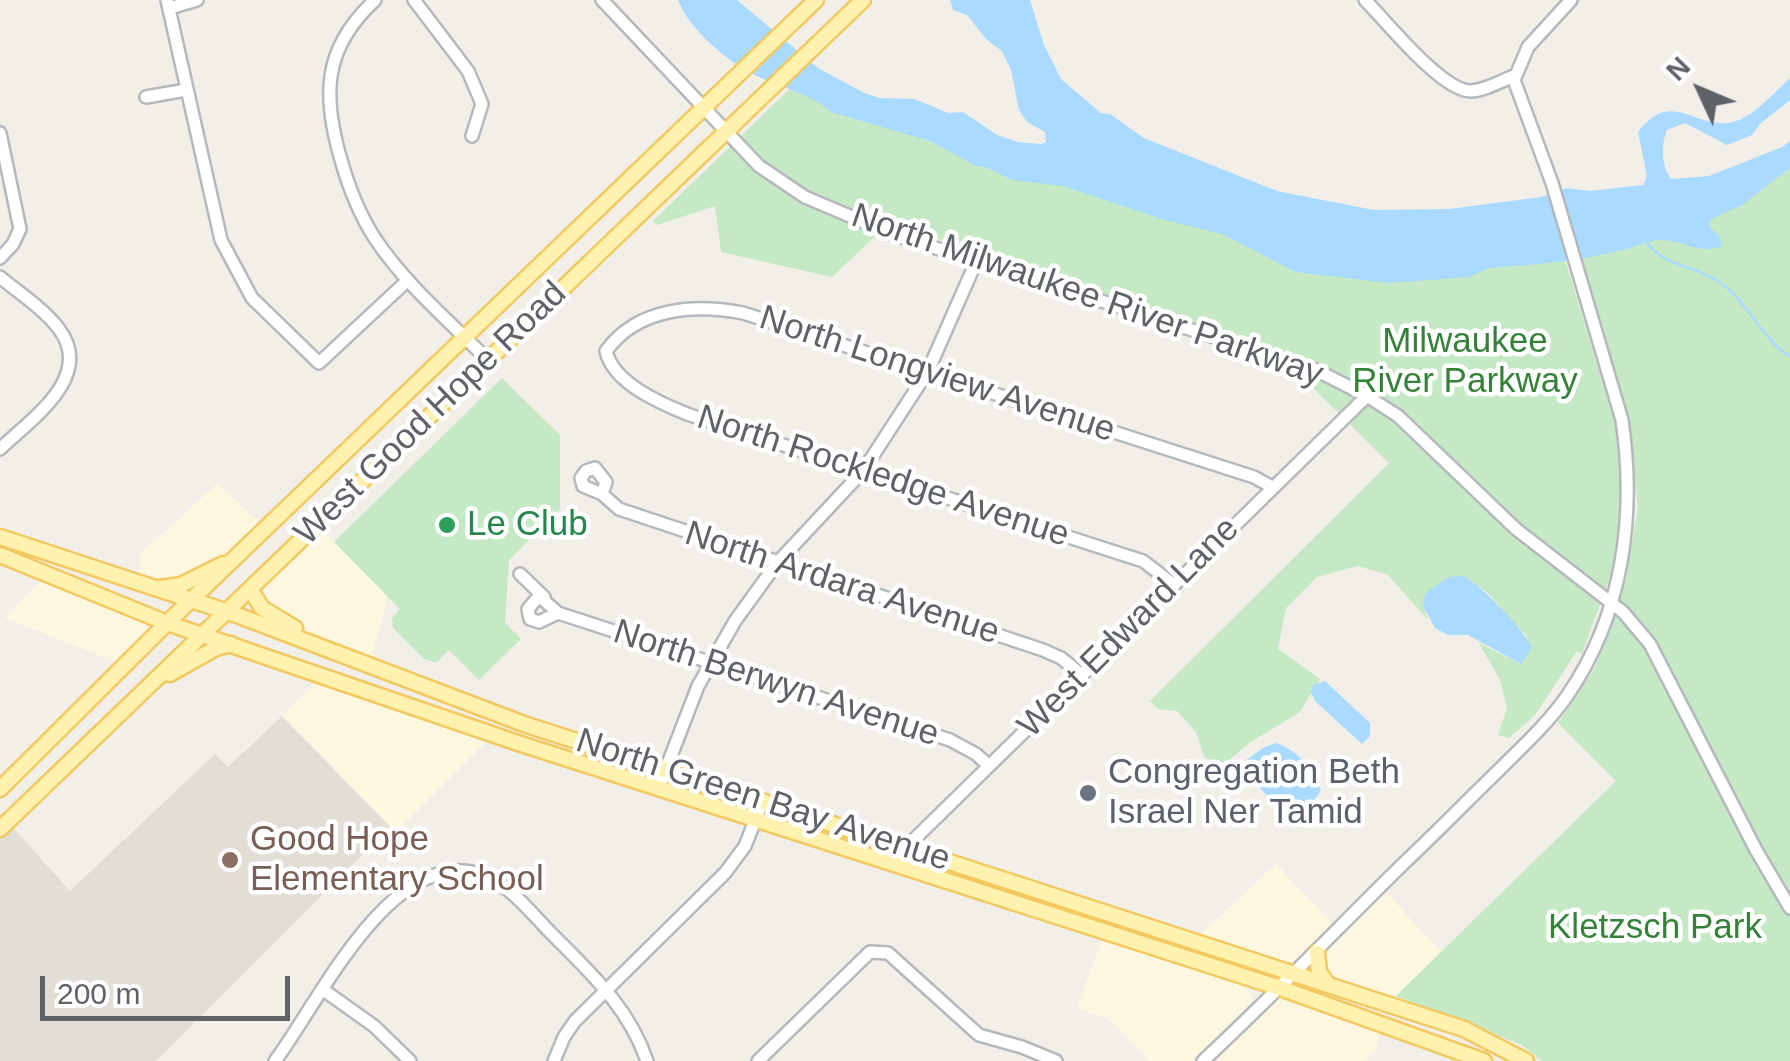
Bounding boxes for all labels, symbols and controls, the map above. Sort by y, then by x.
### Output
north arrow [1650,40,1750,140]
text: N [1660,51,1696,87]
street label: North Milwaukee River Parkway [846,195,1328,397]
street label: West Good Hope Road [286,273,576,555]
street label: North Longview Avenue [754,298,1120,452]
park label: Milwaukee River Parkway [1352,321,1578,403]
street label: North Rockledge Avenue [692,397,1074,557]
place label: Le Club [467,504,588,546]
street label: West Edward Lane [1010,509,1248,747]
street label: North Ardara Avenue [679,513,1005,655]
marker: Le Club [436,514,458,536]
street label: North Berwyn Avenue [608,612,944,756]
street label: North Green Bay Avenue [571,721,955,881]
place label: Congregation Beth Israel Ner Tamid [1108,752,1400,834]
marker: Congregation Beth Israel Ner Tamid [1077,782,1099,804]
place label: Good Hope Elementary School [250,819,544,901]
marker: Good Hope Elementary School [219,849,241,871]
park label: Kletzsch Park [1548,907,1762,949]
scale bar [45,956,295,1018]
text: 200 m [57,977,140,1010]

